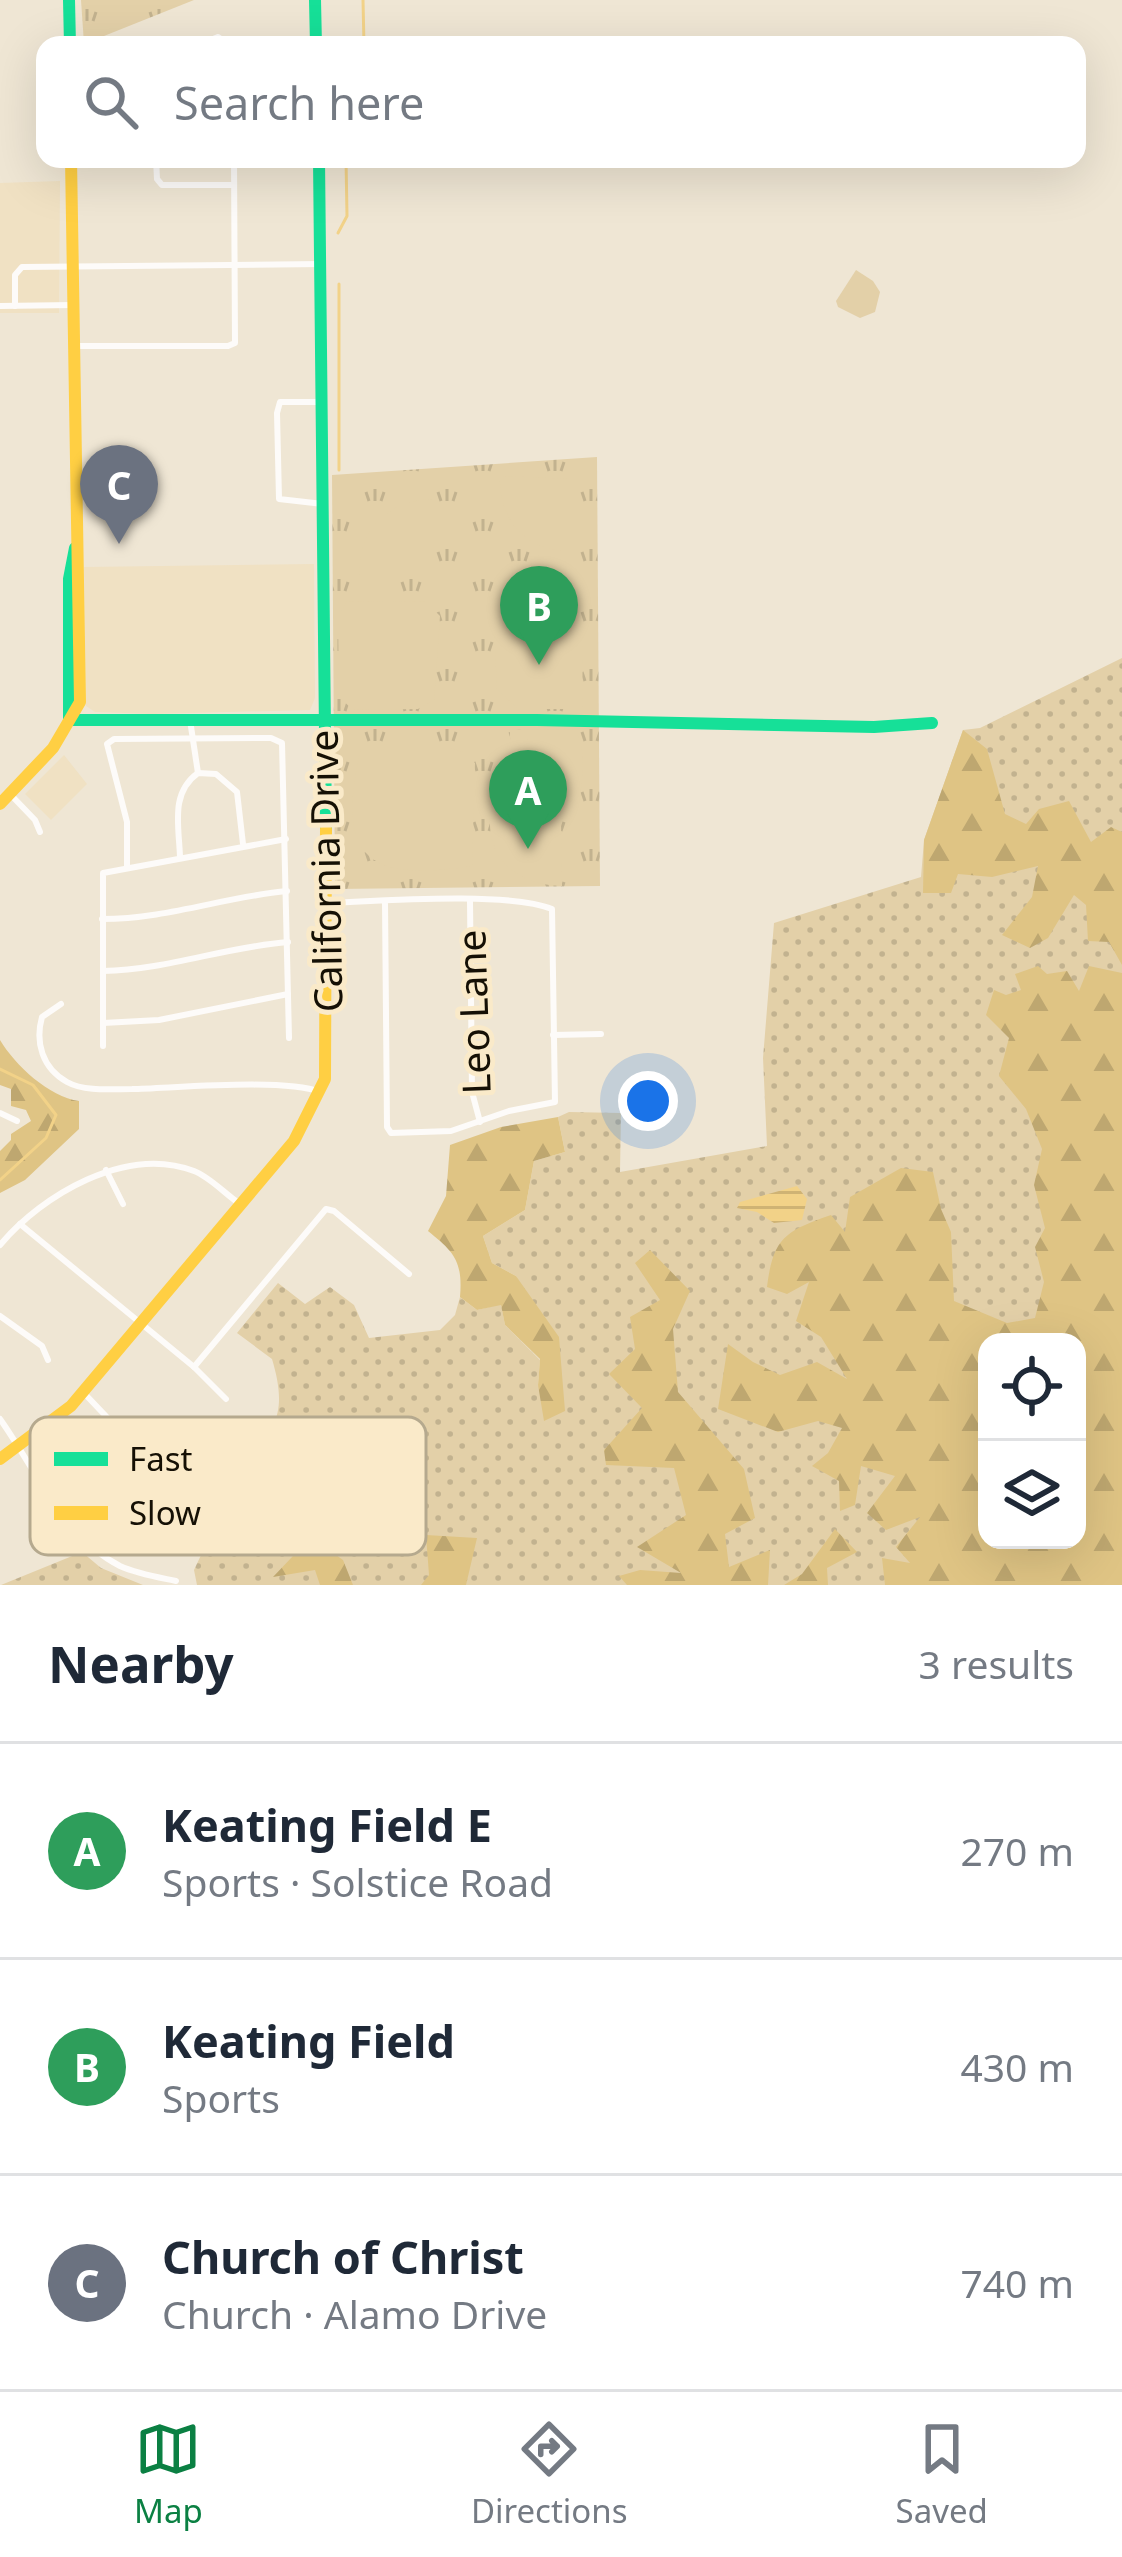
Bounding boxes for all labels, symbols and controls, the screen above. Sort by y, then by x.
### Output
search box [36,36,1086,168]
icon: search [78,69,144,135]
text: Search here [174,72,424,133]
pin: C [80,445,158,544]
pin: B [500,566,578,665]
street label: California Drive [296,729,353,1013]
pin: A [489,750,567,849]
street label: Leo Lane [443,929,502,1095]
your location [618,1071,678,1131]
map controls [978,1333,1086,1549]
button: locate [978,1333,1086,1441]
legend [30,1417,426,1555]
text: Fast [129,1436,192,1481]
button: layers [978,1441,1086,1549]
text: Slow [129,1490,201,1535]
text: Nearby [48,1628,234,1698]
text: 3 results [919,1637,1074,1690]
text: Keating Field E [162,1794,492,1855]
text: A [74,1824,101,1877]
text: 270 m [960,1824,1074,1877]
text: Sports · Solstice Road [162,1855,553,1908]
text: Keating Field [162,2010,455,2071]
text: B [74,2040,100,2093]
text: 430 m [960,2040,1074,2093]
text: Sports [162,2071,280,2124]
text: Church of Christ [162,2226,524,2287]
text: C [74,2256,100,2309]
text: 740 m [960,2256,1074,2309]
text: Church · Alamo Drive [162,2287,547,2340]
tab: Map [134,2416,203,2533]
tab: Directions [471,2416,628,2533]
tab: Saved [896,2416,988,2533]

